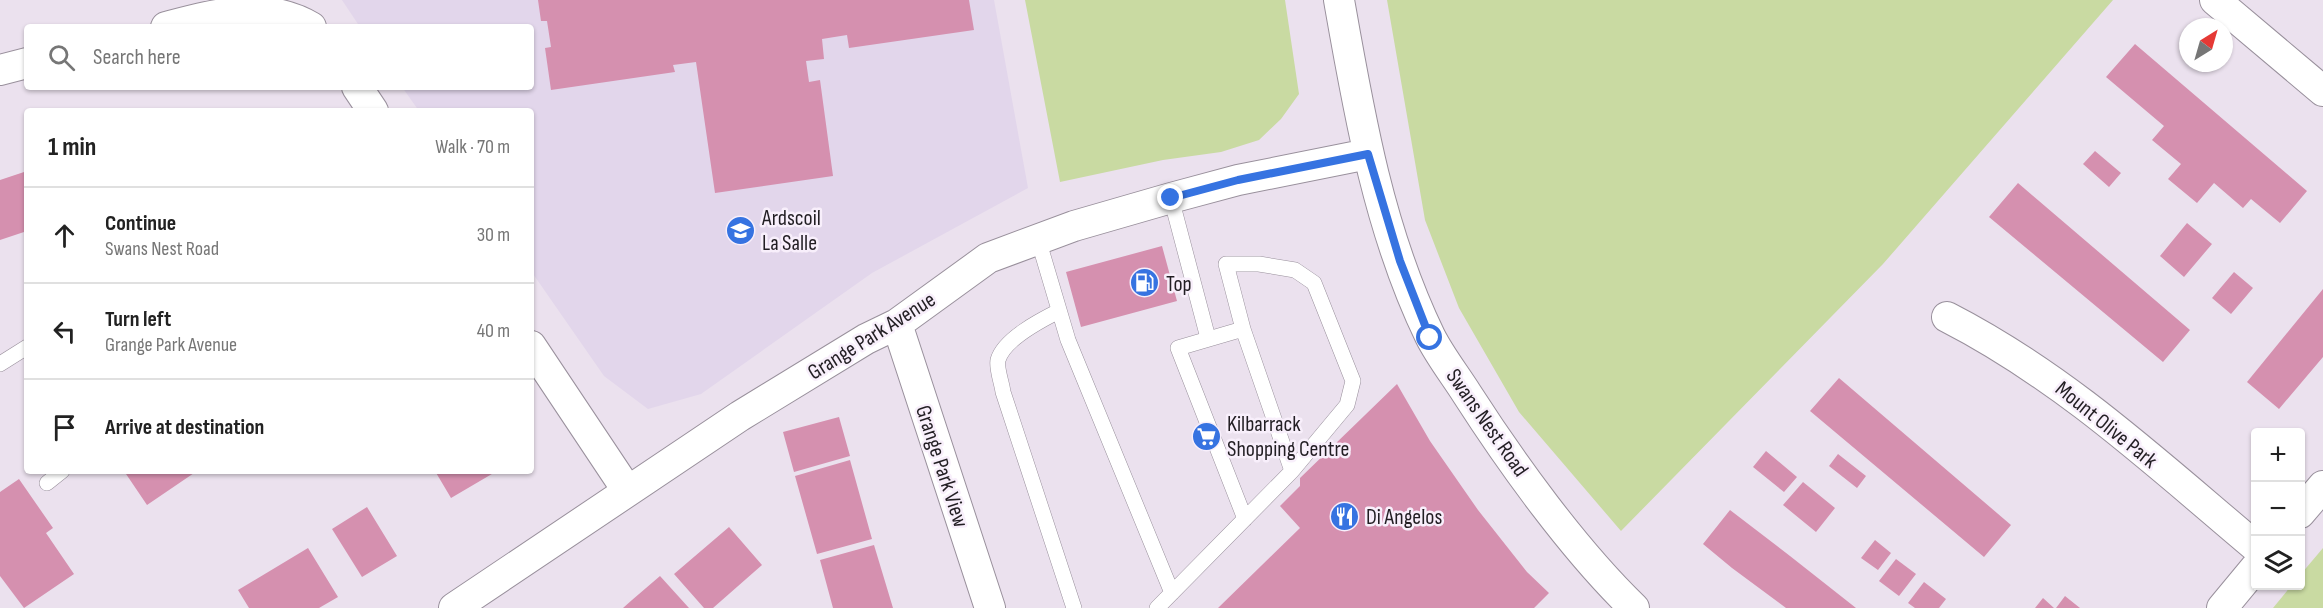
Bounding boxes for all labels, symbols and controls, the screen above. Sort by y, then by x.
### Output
north arrow [2179,18,2233,72]
search box [24,24,534,90]
icon: search [45,41,78,74]
text: Search here [93,44,180,71]
text: 1 min [48,132,96,163]
text: Walk · 70 m [435,135,510,159]
route end [1157,184,1183,210]
place label: Ardscoil La Salle [761,205,821,257]
text: Continue [105,210,176,237]
school or university icon: Ardscoil La Salle [725,214,757,246]
icon: ahead [48,219,81,252]
text: 30 m [477,223,510,247]
text: Swans Nest Road [105,237,219,261]
fuel station icon: Top [1129,267,1161,299]
place label: Top [1166,271,1192,298]
street label: Grange Park Avenue [803,286,941,386]
text: Turn left [105,306,171,333]
icon: left [48,315,81,348]
text: 40 m [477,319,510,343]
route start [1416,324,1442,350]
text: Grange Park Avenue [105,333,237,357]
street label: Swans Nest Road [1440,364,1534,482]
street label: Mount Olive Park [2050,376,2163,475]
street label: Grange Park View [909,402,974,531]
icon: arrive [48,411,81,444]
place label: Kilbarrack Shopping Centre [1227,411,1349,463]
text: Arrive at destination [105,414,264,441]
supermarket icon: Kilbarrack Shopping Centre [1190,420,1222,452]
map controls [2251,428,2305,590]
button: + [2251,428,2305,482]
button: − [2251,482,2305,536]
restaurant icon: Di Angelos [1329,500,1361,532]
place label: Di Angelos [1366,504,1442,531]
button: layers [2251,536,2305,590]

